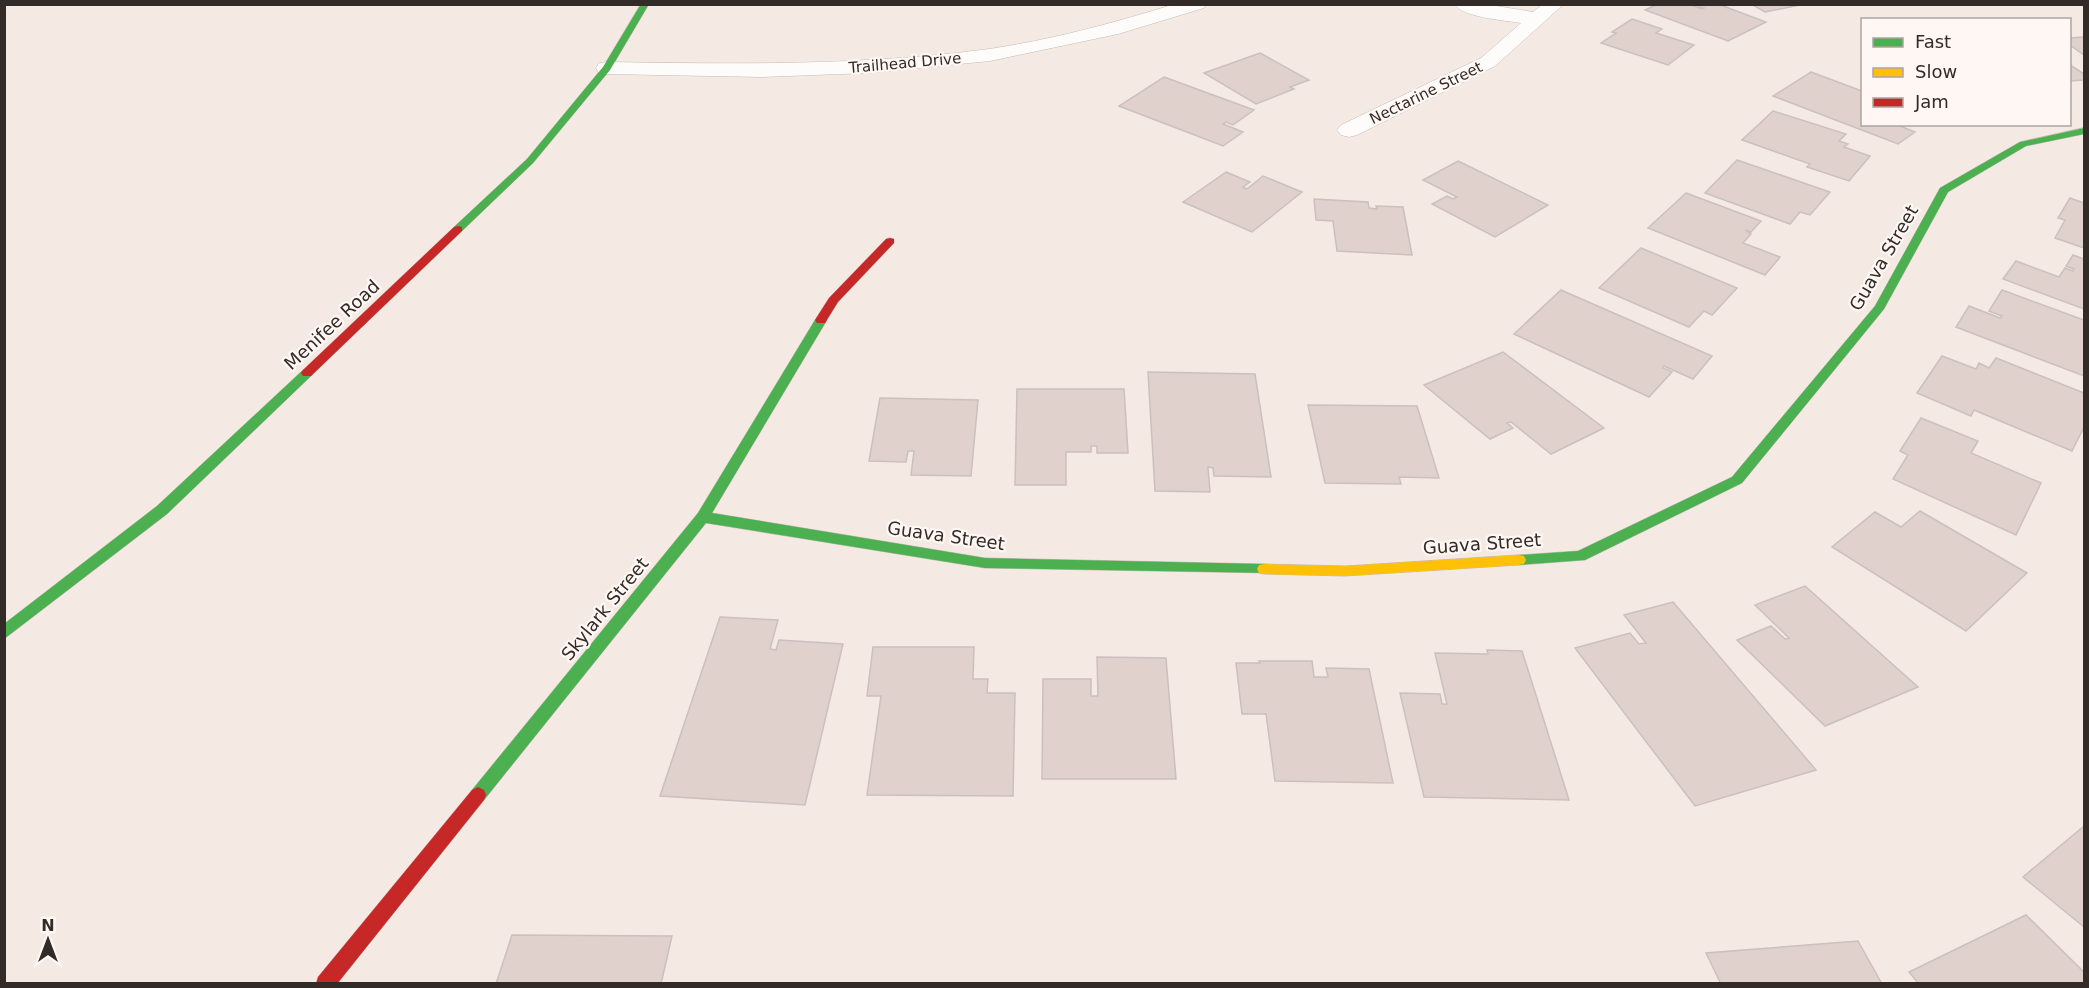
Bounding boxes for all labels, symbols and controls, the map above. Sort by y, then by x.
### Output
legend [1861,18,2071,126]
text: Fast [1915,31,1951,52]
street label: Trailhead Drive [847,49,962,77]
street label: Nectarine Street [1367,58,1485,128]
text: Slow [1915,61,1957,82]
text: Jam [1914,91,1949,112]
street label: Guava Street [1845,201,1922,314]
street label: Menifee Road [280,275,384,374]
street label: Guava Street [886,517,1006,554]
street label: Guava Street [1422,529,1542,558]
street label: Skylark Street [557,553,652,664]
north arrow [18,910,78,970]
text: N [41,916,55,935]

